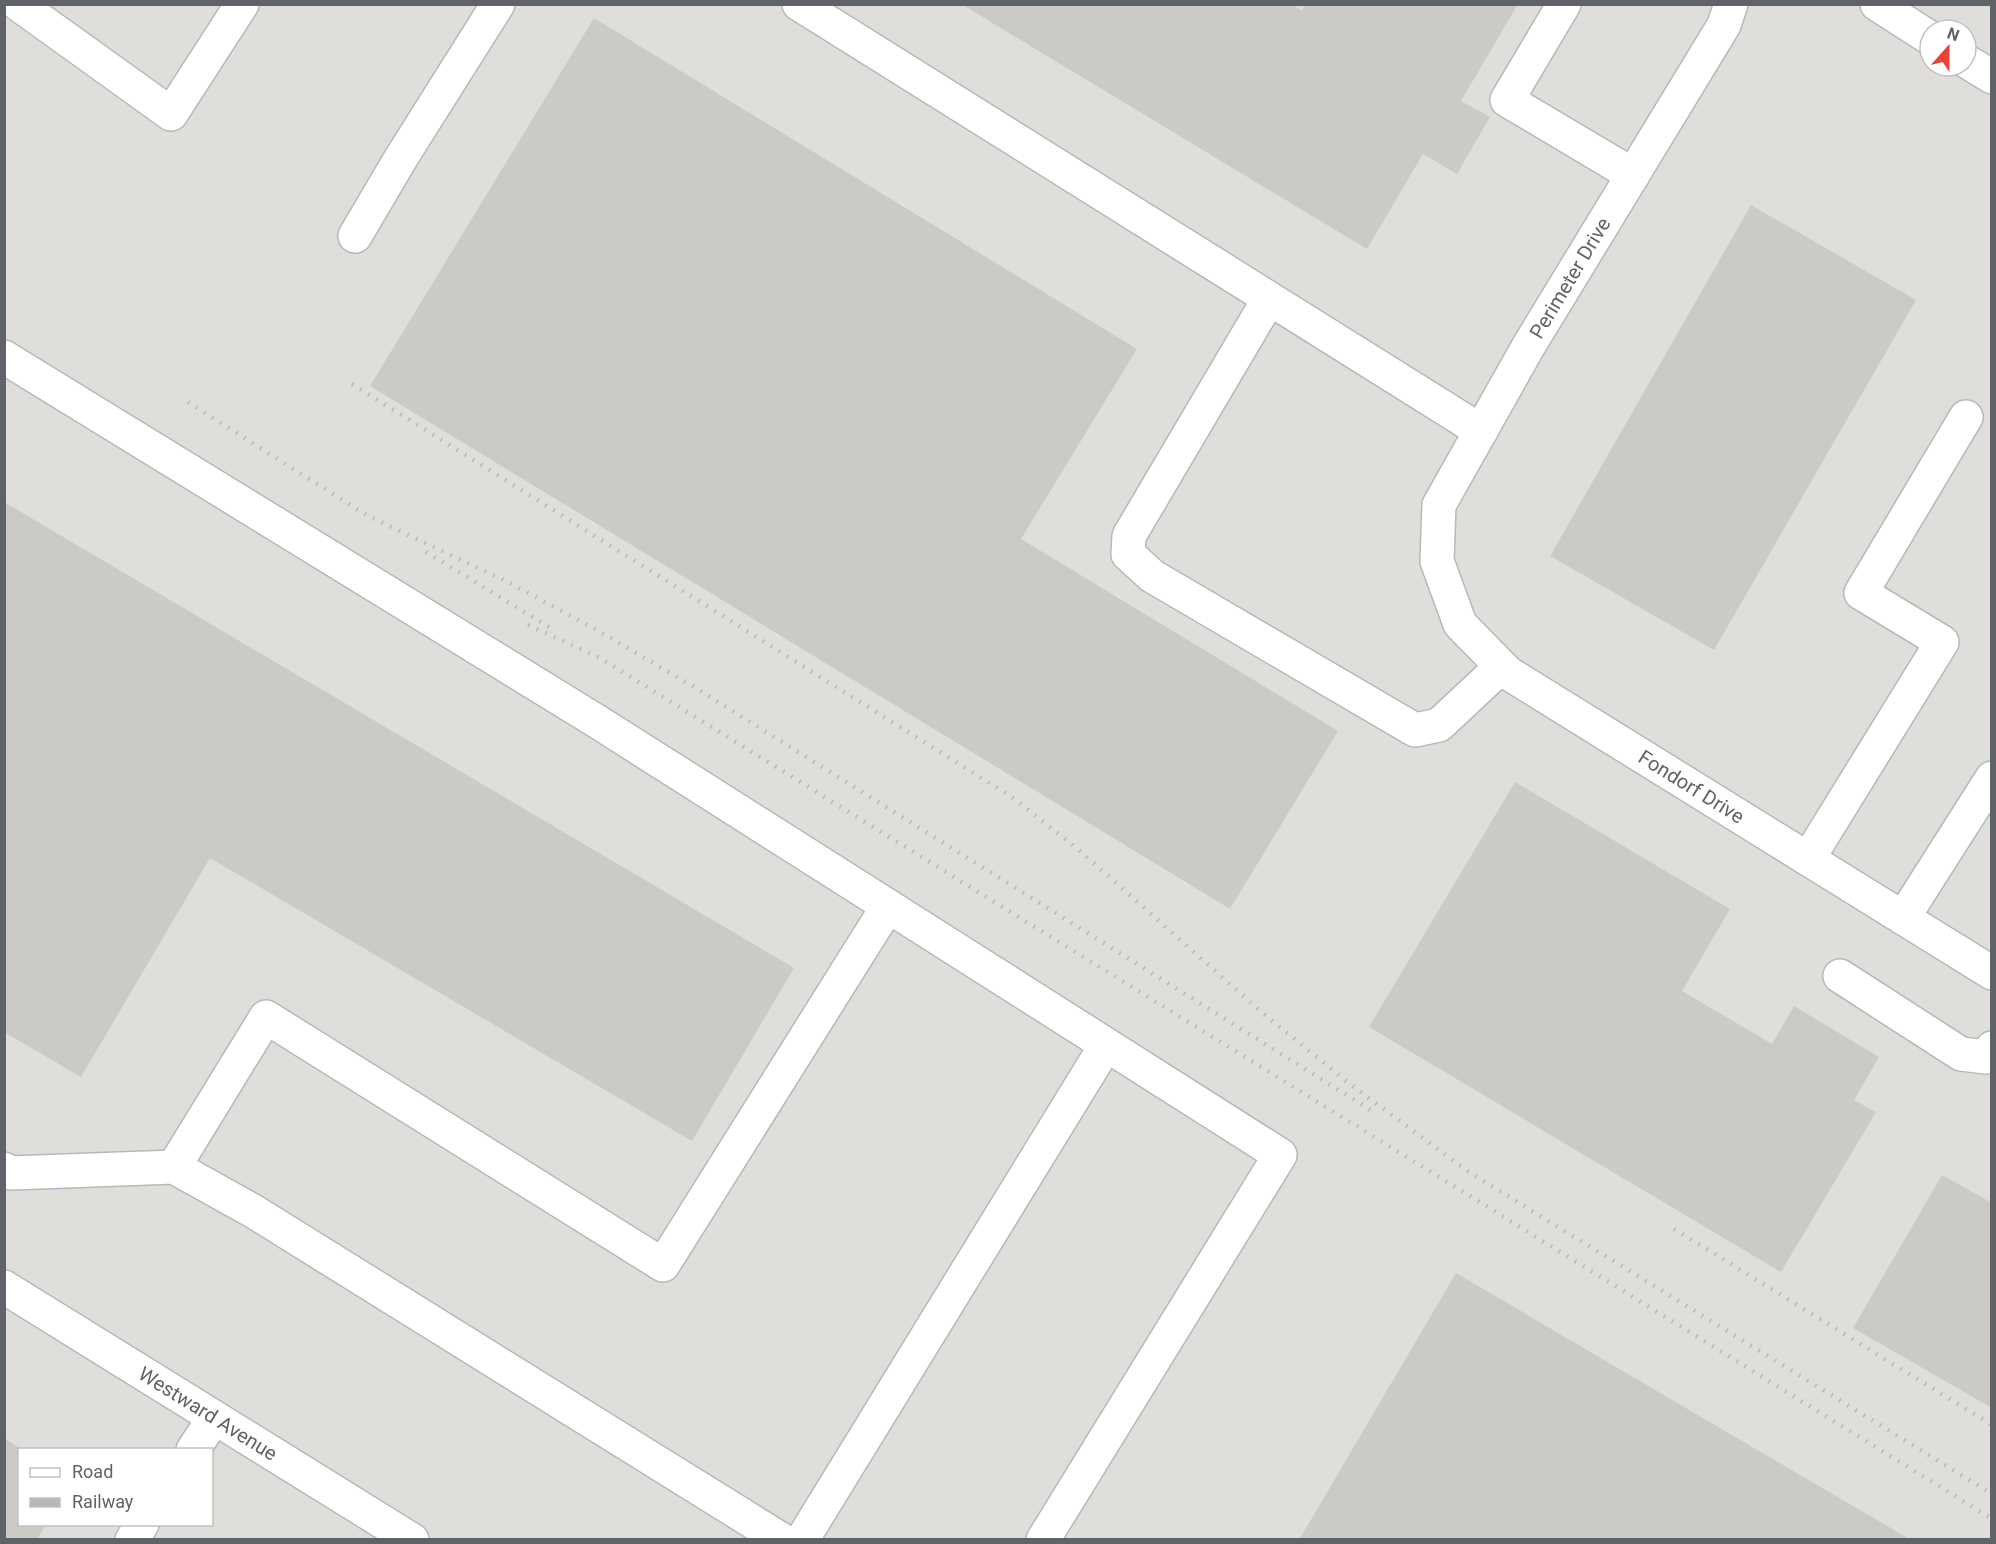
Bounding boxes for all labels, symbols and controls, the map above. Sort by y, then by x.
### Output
north arrow [1918,18,1978,78]
text: N [1945,24,1962,45]
street label: Perimeter Drive [1525,213,1615,343]
street label: Fondorf Drive [1634,745,1749,828]
street label: Westward Avenue [134,1361,282,1466]
legend [18,1448,213,1526]
text: Road [72,1461,113,1482]
text: Railway [72,1491,134,1512]

